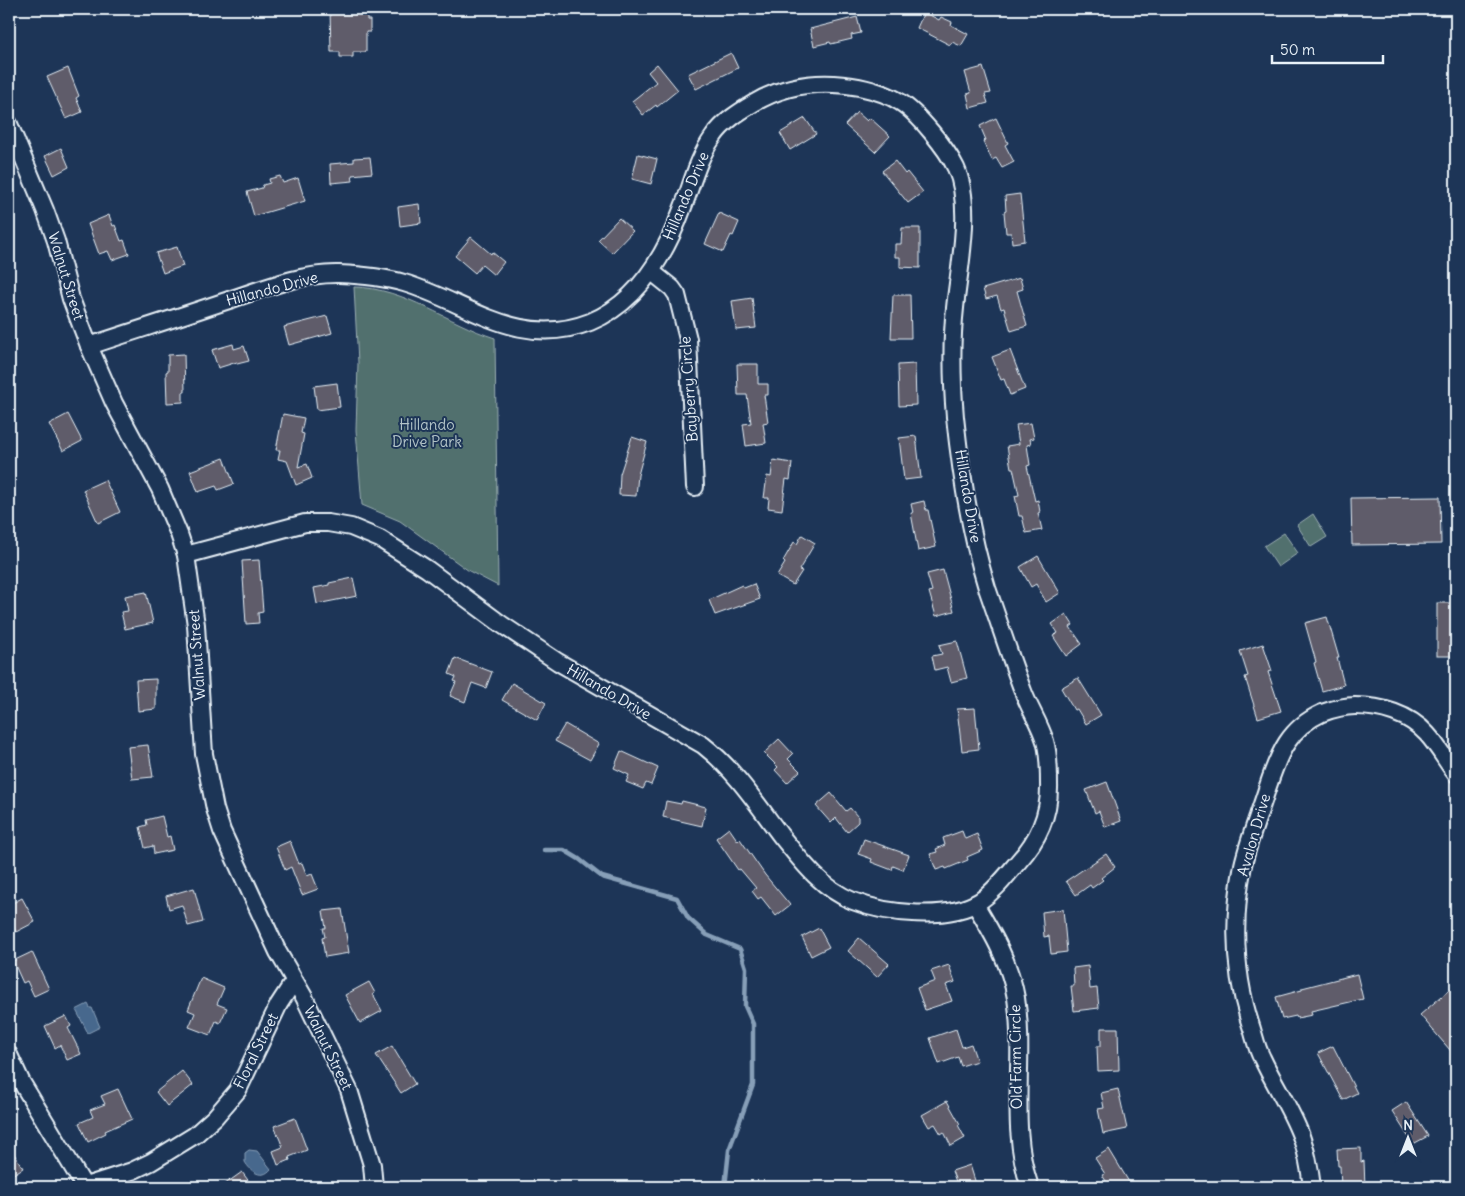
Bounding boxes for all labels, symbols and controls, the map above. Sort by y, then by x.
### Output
scale bar [1272,32,1384,64]
text: 50 m [1280,40,1315,59]
street label: Hillando Drive [658,149,713,243]
street label: Walnut Street [44,230,89,322]
street label: Hillando Drive [224,267,320,310]
street label: Bayberry Circle [675,336,702,442]
park label: Hillando Drive Park [392,415,462,451]
street label: Hillando Drive [951,448,986,544]
street label: Walnut Street [184,609,209,701]
street label: Hillando Drive [564,660,655,723]
street label: Avalon Drive [1233,791,1274,878]
street label: Walnut Street [300,1003,357,1093]
street label: Old Farm Circle [1005,1004,1026,1110]
street label: Floral Street [229,1010,282,1092]
north arrow [1382,1114,1432,1164]
text: N [1403,1116,1413,1134]

